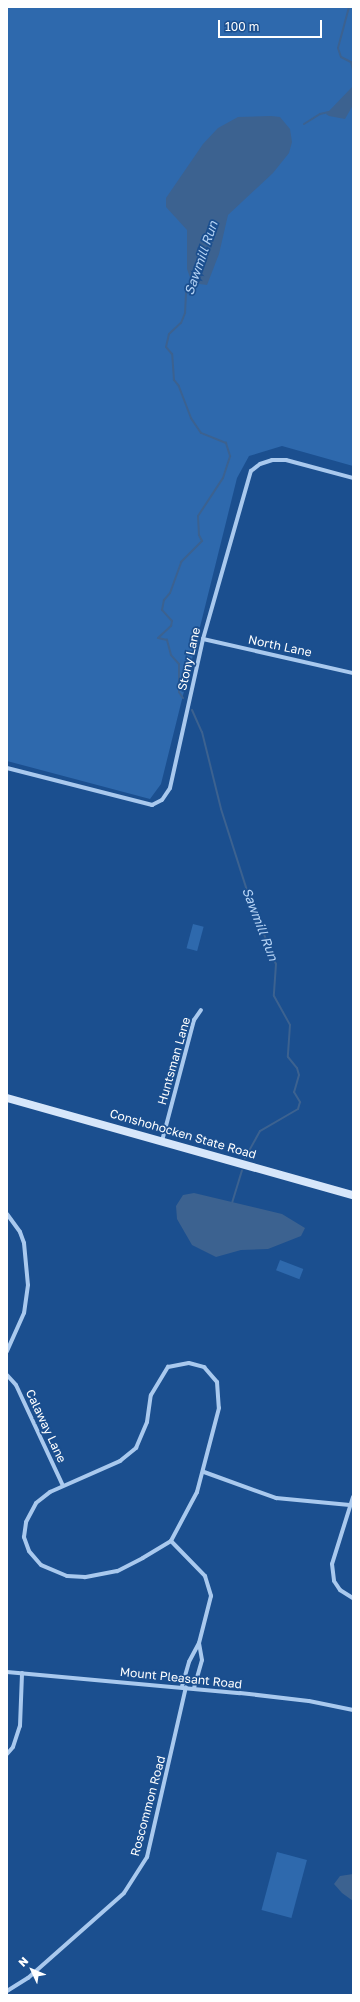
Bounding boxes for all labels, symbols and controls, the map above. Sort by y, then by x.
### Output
scale bar [220,12,324,38]
text: 100 m [225,19,259,34]
water label: Sawmill Run [181,219,221,297]
street label: Stony Lane [175,626,203,692]
street label: North Lane [247,632,313,660]
water label: Sawmill Run [239,885,281,963]
street label: Huntsman Lane [155,1015,193,1107]
street label: Conshohocken State Road [108,1106,258,1162]
street label: Calaway Lane [23,1387,69,1465]
street label: Mount Pleasant Road [119,1664,243,1692]
street label: Roscommon Road [128,1754,168,1858]
north arrow [12,1950,52,1990]
text: N [15,1954,31,1969]

